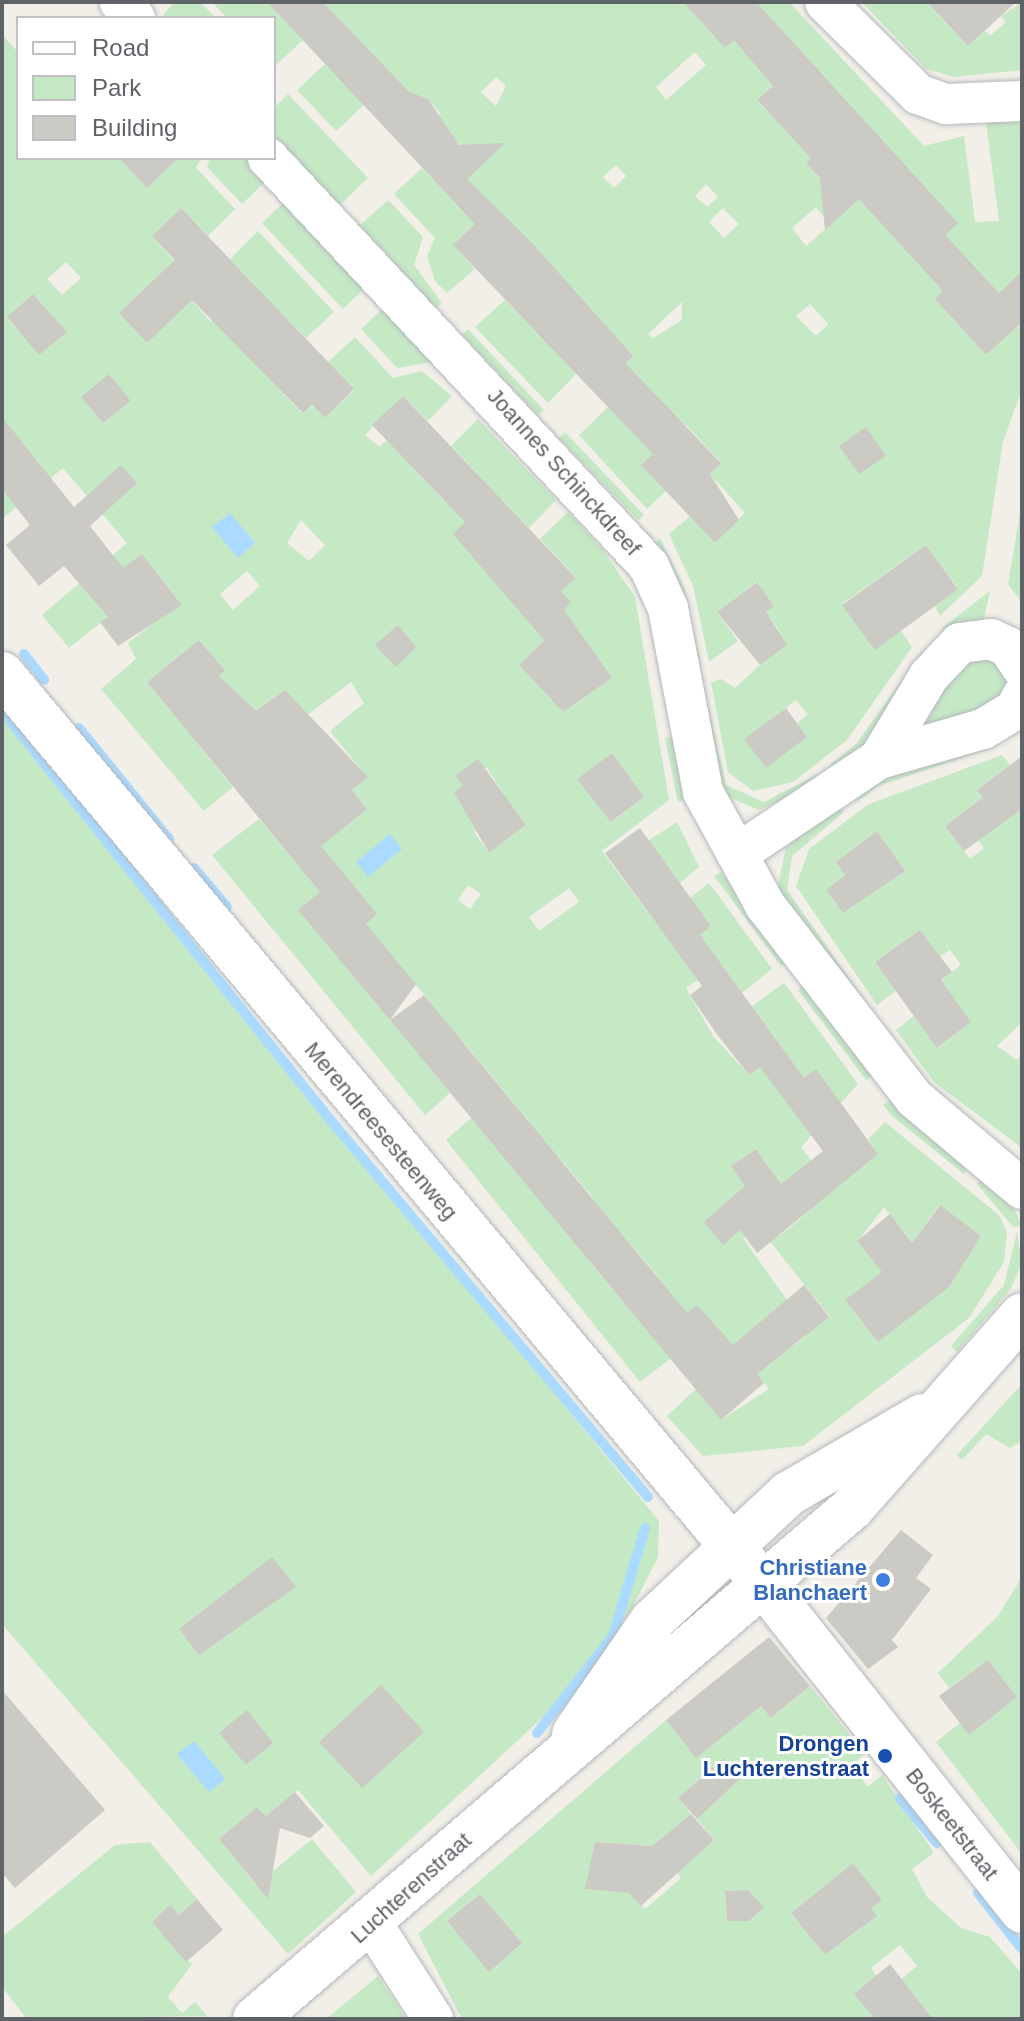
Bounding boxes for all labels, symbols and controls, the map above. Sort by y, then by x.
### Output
legend [16,16,276,160]
text: Road [92,34,149,61]
text: Park [92,74,141,101]
text: Building [92,114,177,141]
street label: Joannes Schinckdreef [482,383,646,561]
street label: Merendreesesteenweg [299,1037,463,1225]
place label: Christiane Blanchaert [753,1554,867,1606]
marker: Christiane Blanchaert [874,1571,892,1589]
place label: Drongen Luchterenstraat [703,1730,869,1782]
marker: Drongen Luchterenstraat [876,1747,894,1765]
street label: Boskeetstraat [900,1763,1004,1885]
street label: Luchterenstraat [345,1827,477,1949]

